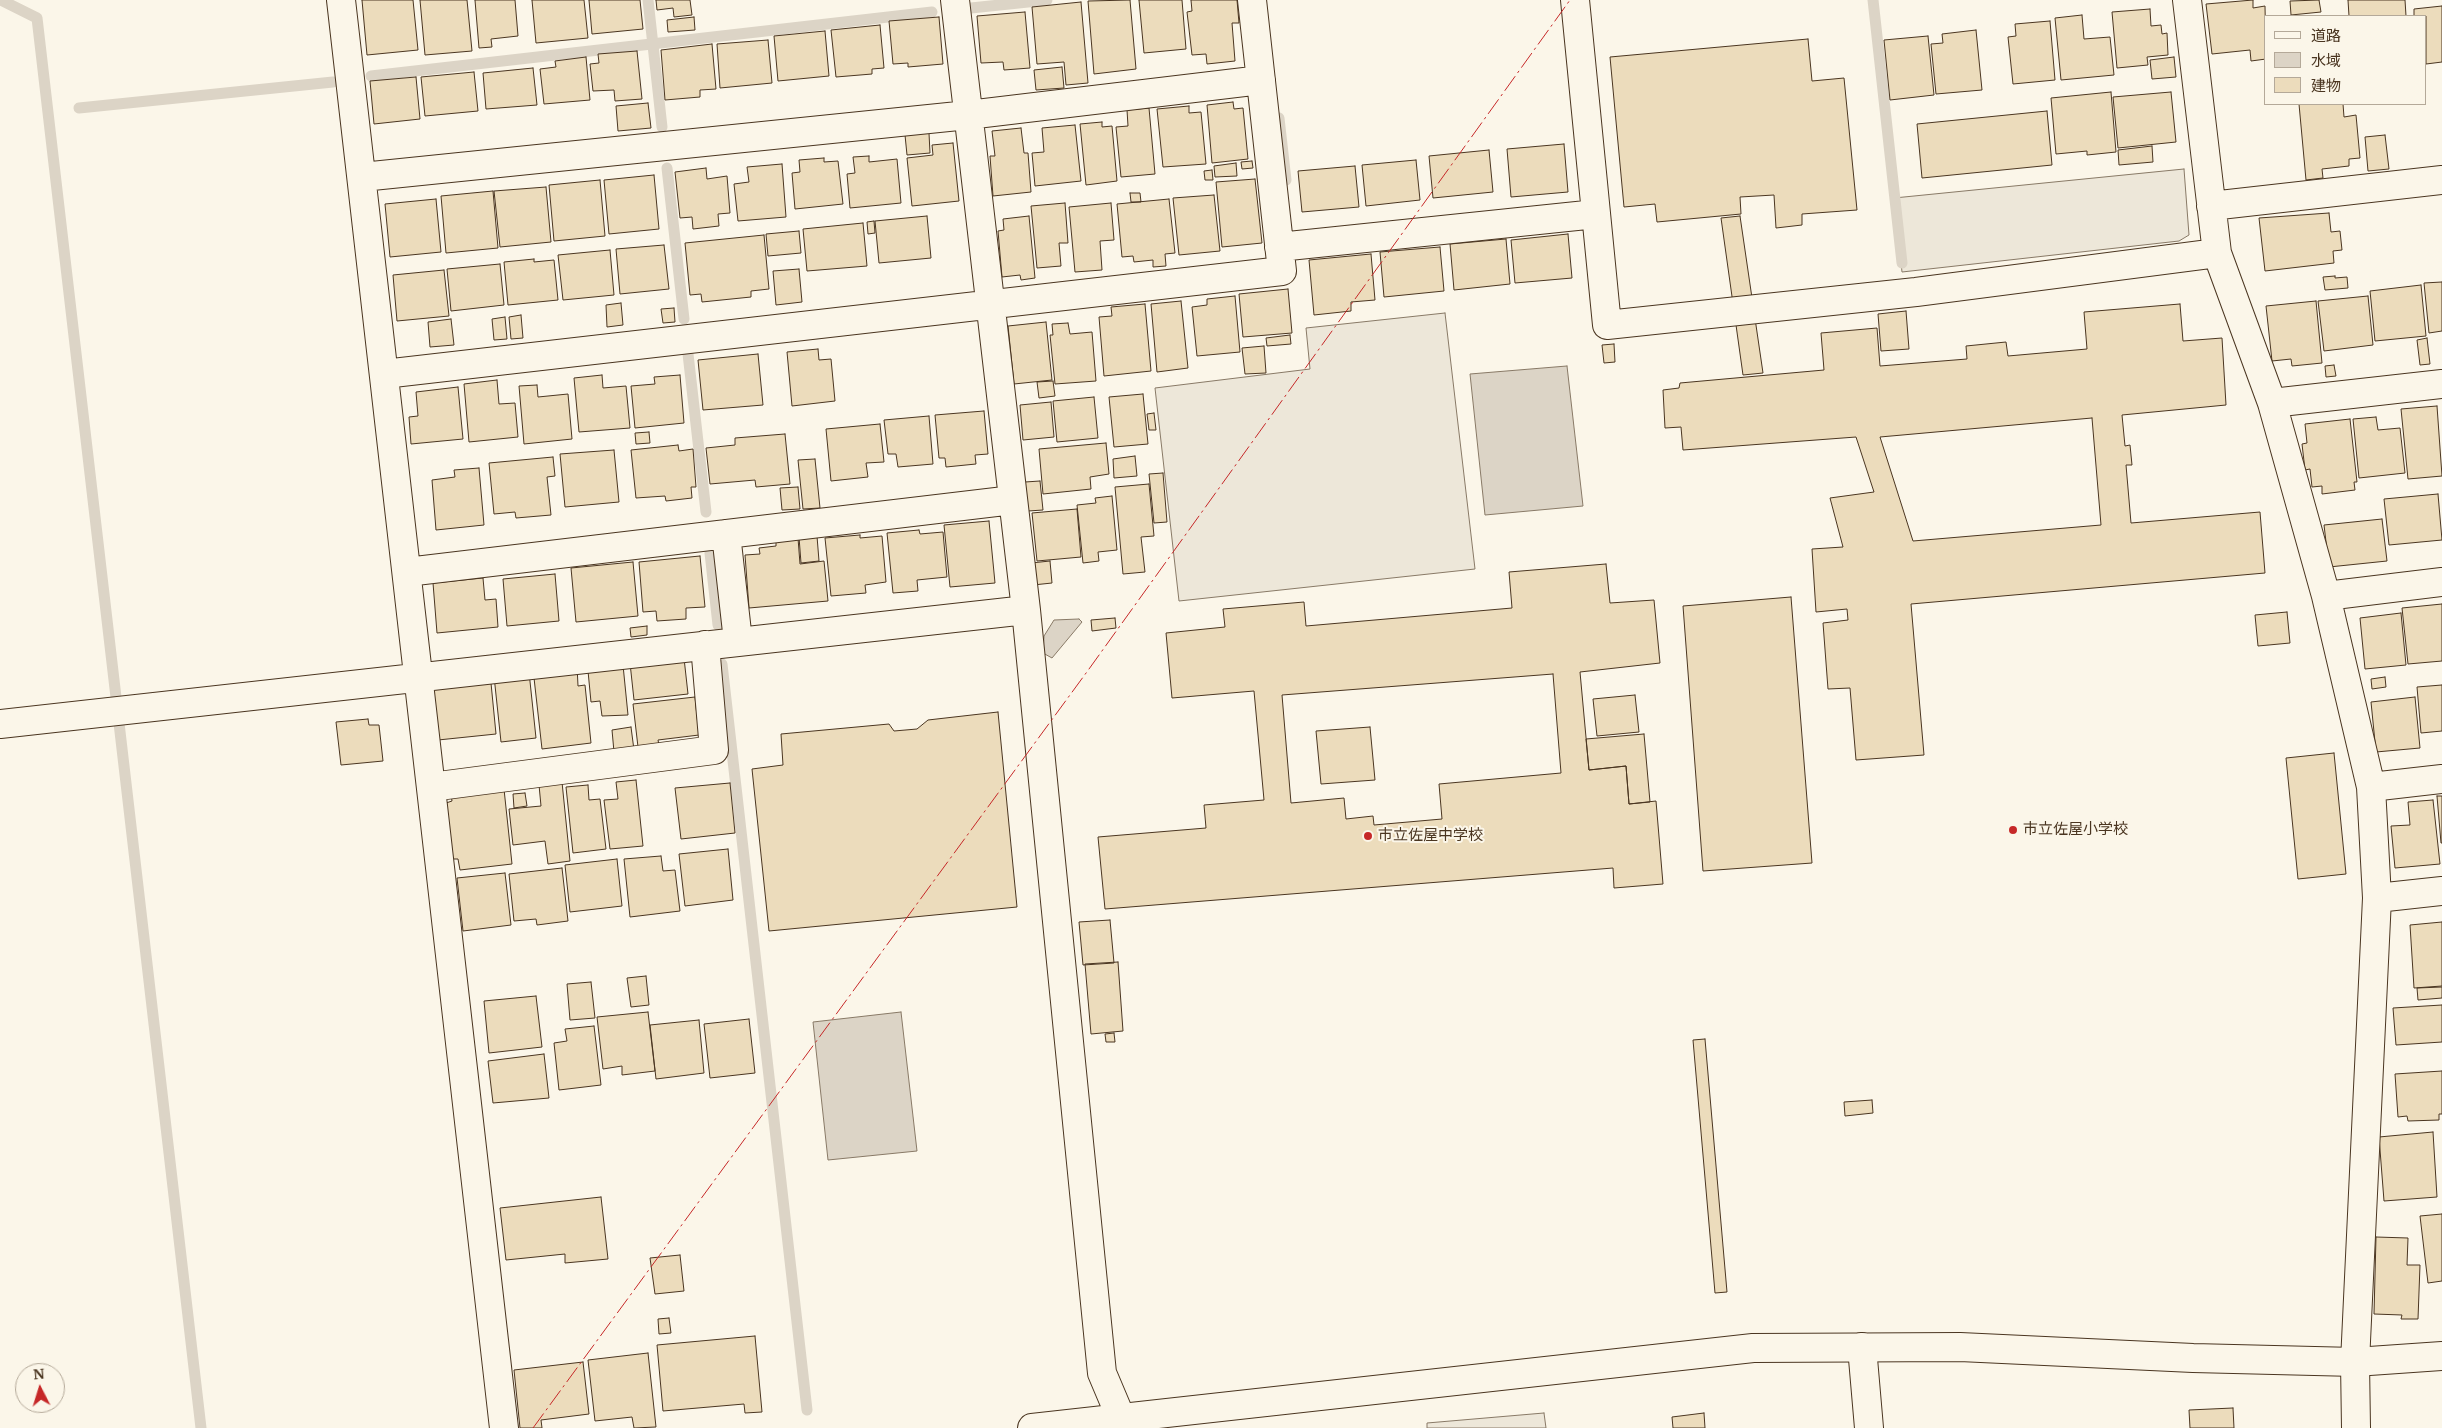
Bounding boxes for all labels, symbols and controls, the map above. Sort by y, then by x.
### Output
legend [2264,15,2427,105]
text: 道路 [2311,26,2341,45]
text: 水域 [2311,51,2341,70]
text: 建物 [2311,76,2341,95]
place label: 市立佐屋小学校 [2023,821,2128,839]
marker: 市立佐屋小学校 [2007,824,2019,836]
place label: 市立佐屋中学校 [1378,827,1483,845]
marker: 市立佐屋中学校 [1362,830,1374,842]
north arrow [15,1363,65,1413]
text: N [32,1365,45,1384]

